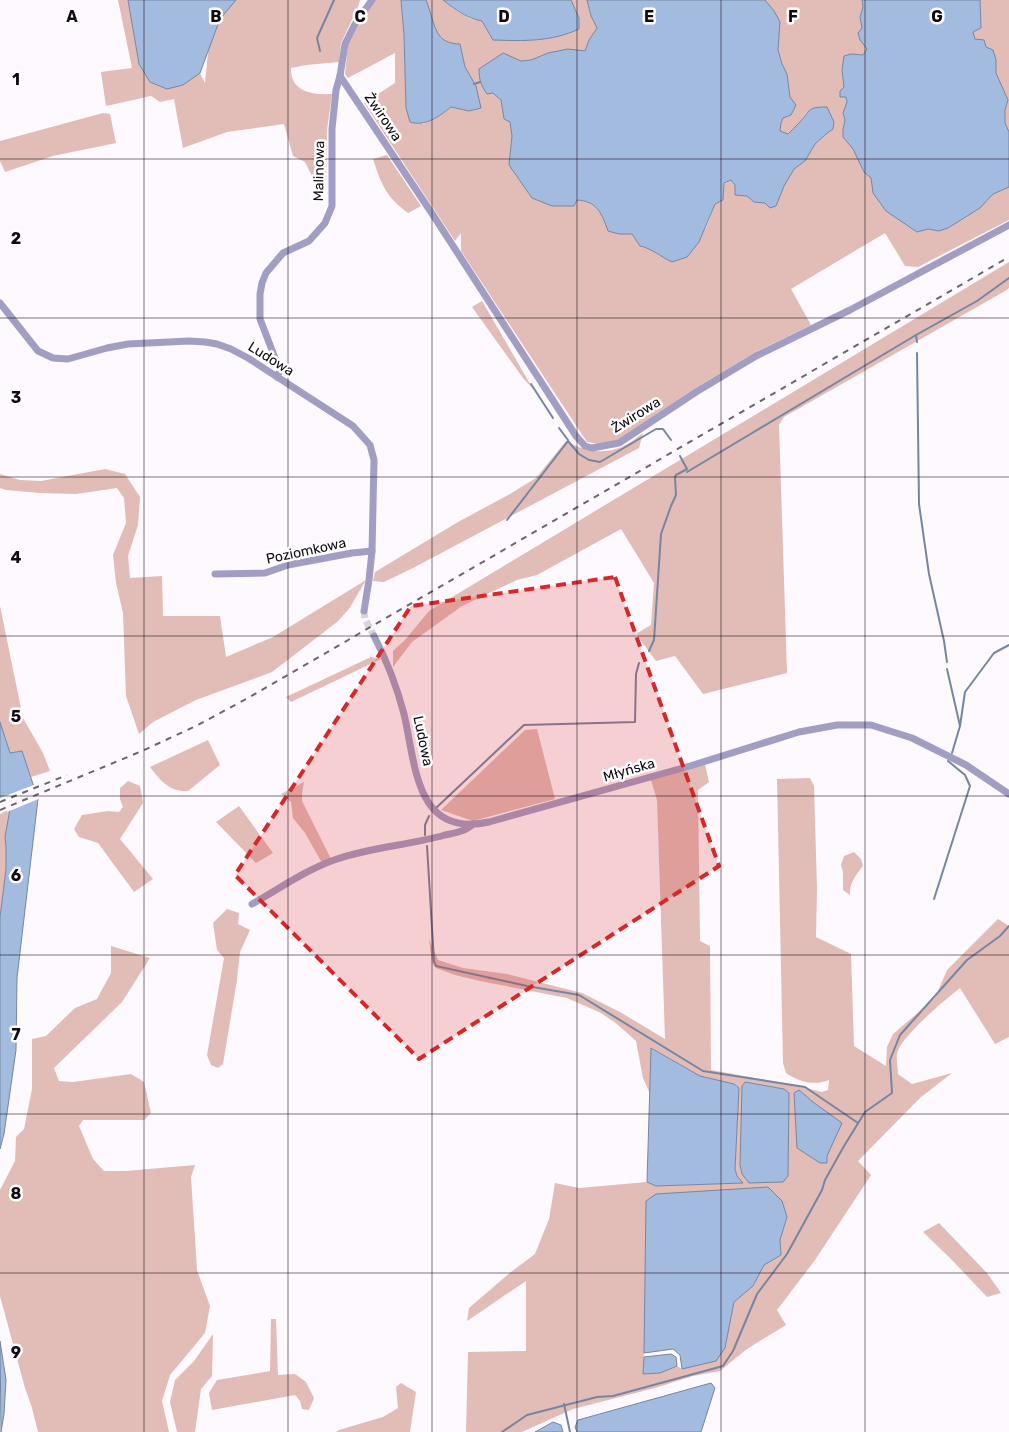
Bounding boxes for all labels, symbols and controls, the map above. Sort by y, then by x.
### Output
text: A [66,7,78,26]
text: B [210,7,222,26]
text: C [354,7,366,26]
text: D [498,7,510,26]
text: E [644,7,654,26]
text: F [788,7,798,26]
text: G [931,7,943,26]
text: 1 [12,70,20,89]
street label: Żwirowa [361,90,405,144]
street label: Malinowa [310,140,328,202]
text: 2 [11,229,21,248]
street label: Ludowa [245,338,297,380]
text: 3 [11,388,21,407]
street label: Żwirowa [608,393,664,437]
street label: Poziomkowa [264,534,348,568]
text: 4 [11,548,22,567]
text: 5 [11,707,21,726]
street label: Ludowa [409,714,437,768]
street label: Młyńska [601,755,657,785]
text: 6 [11,866,21,885]
text: 7 [11,1025,21,1044]
text: 8 [11,1184,22,1203]
text: 9 [11,1343,21,1362]

